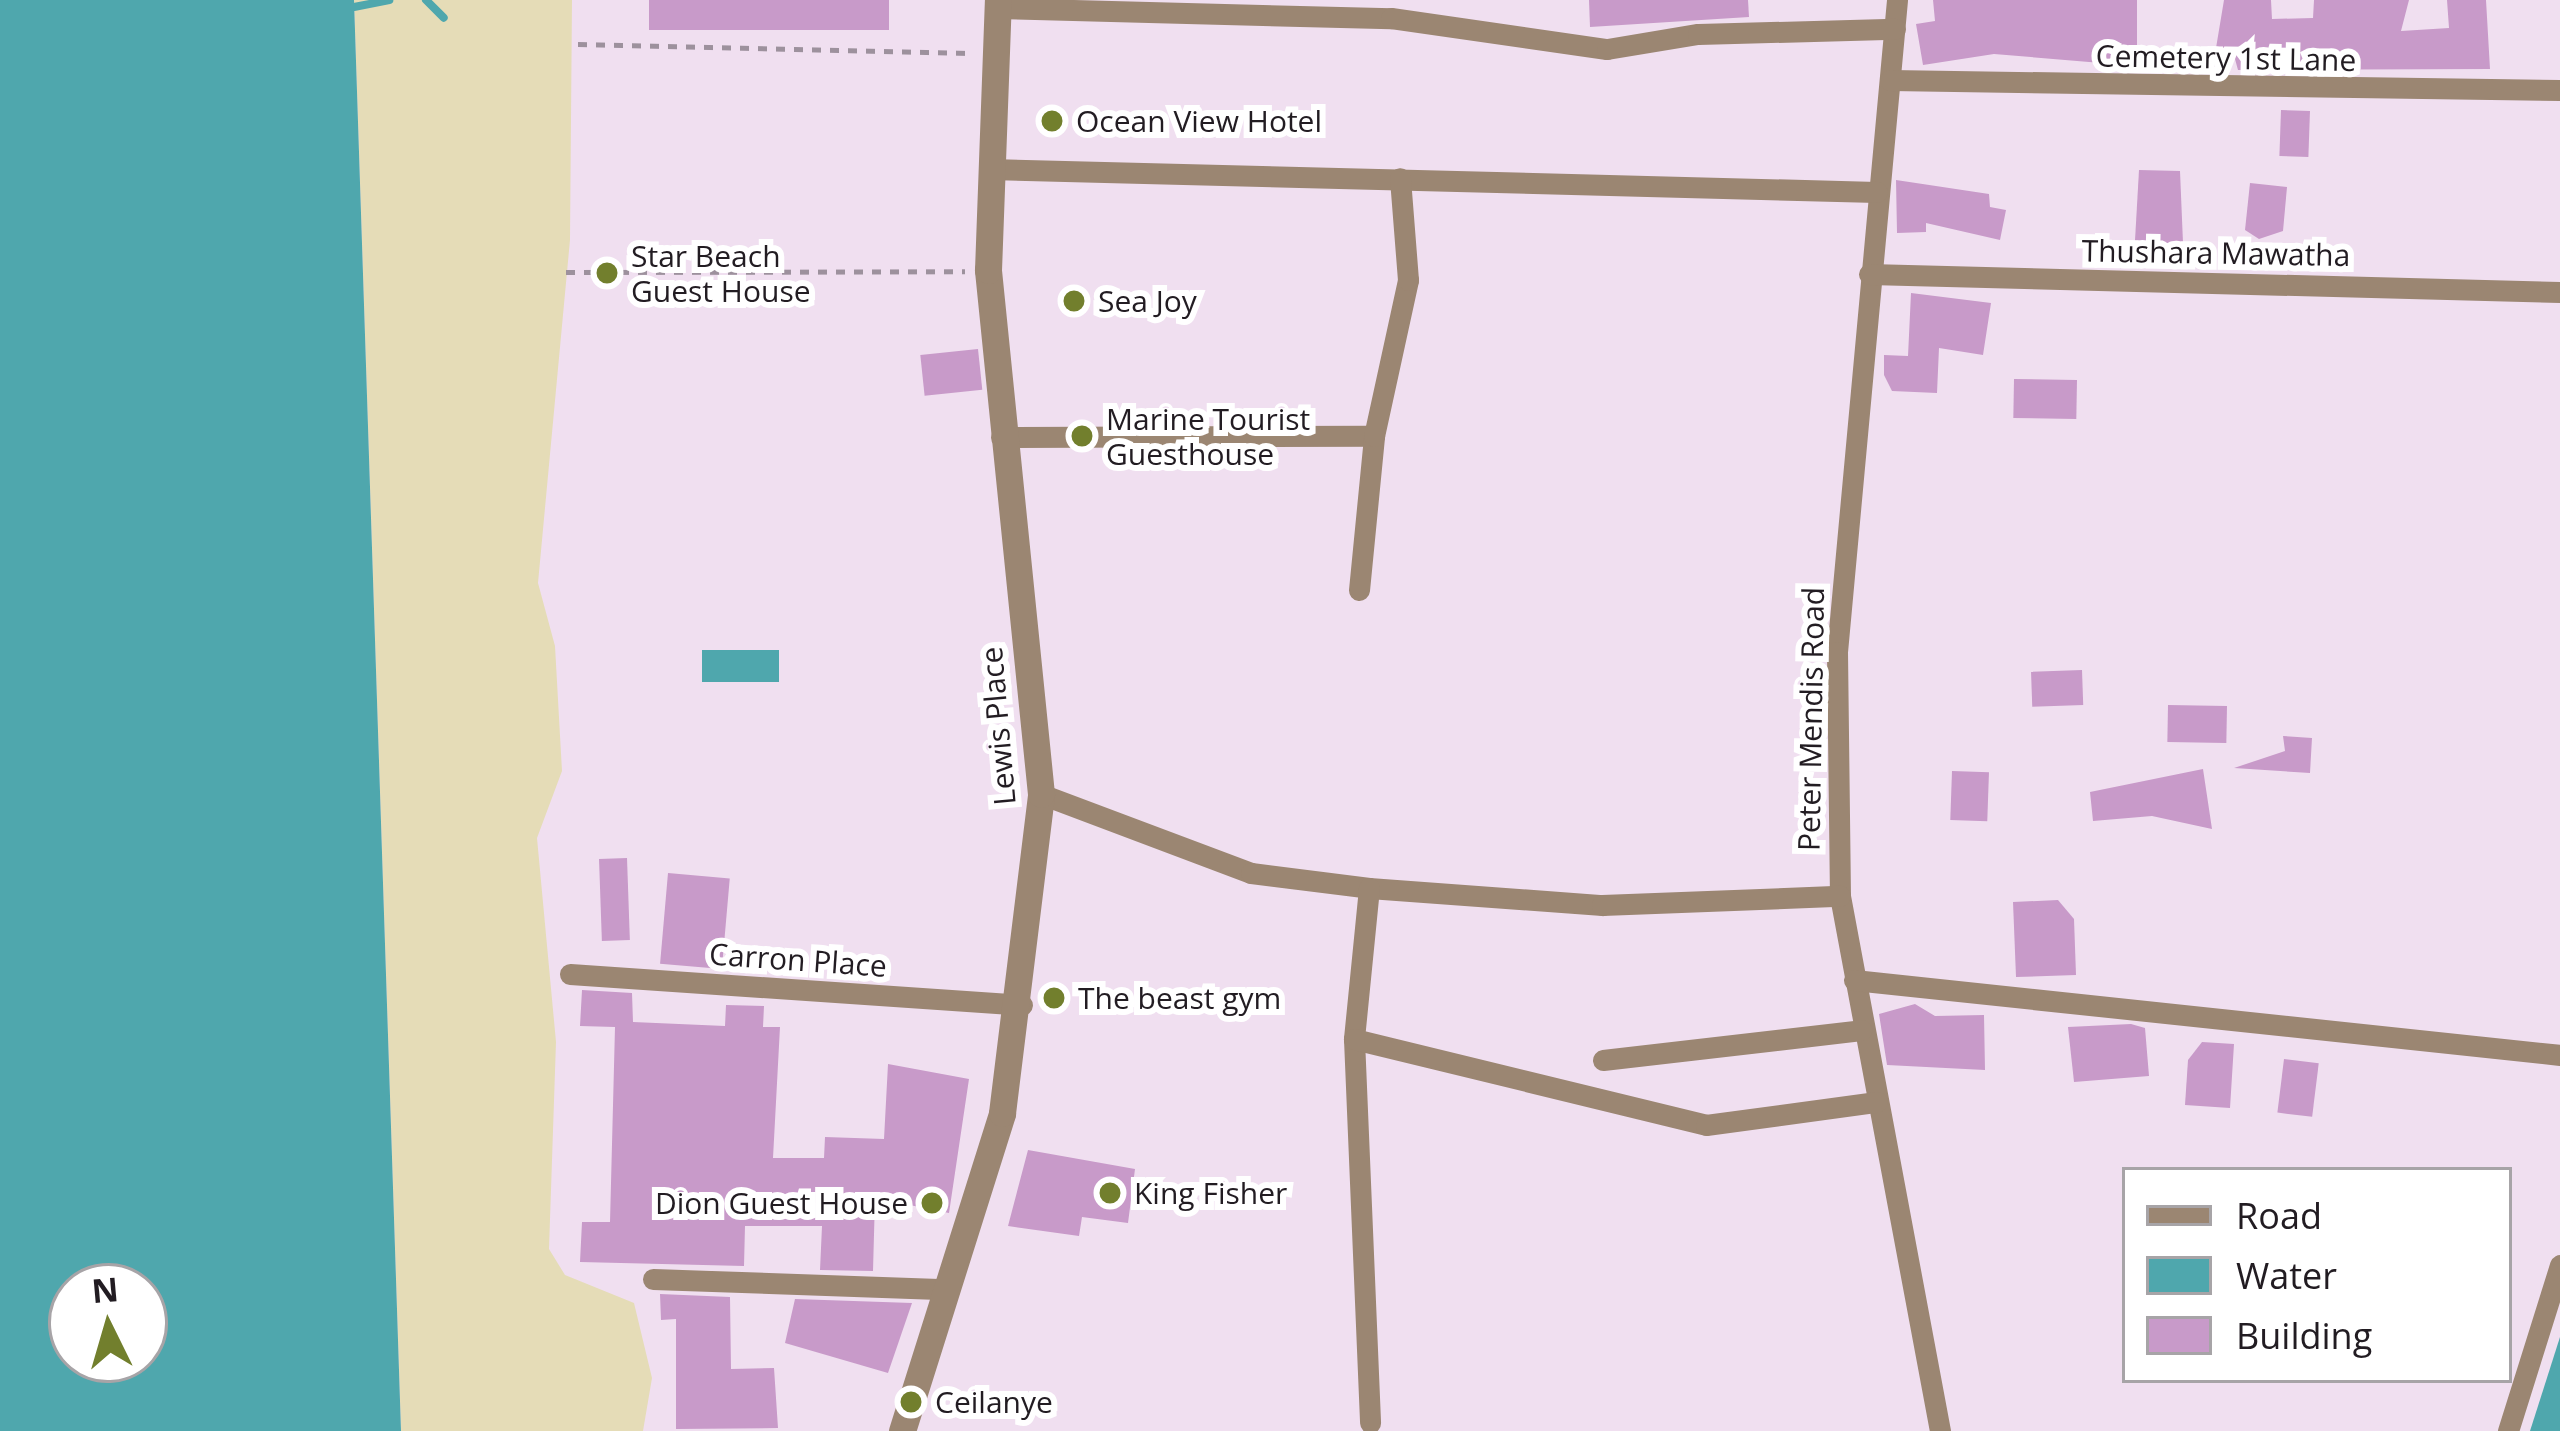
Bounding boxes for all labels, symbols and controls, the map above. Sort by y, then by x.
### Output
street label: Cemetery 1st Lane [2095,38,2357,78]
place label: Ocean View Hotel [1076,103,1322,139]
marker: Ocean View Hotel [1039,108,1065,134]
street label: Thushara Mawatha [2081,233,2351,273]
place label: Star Beach Guest House [631,238,811,308]
marker: Star Beach Guest House [594,260,620,286]
place label: Sea Joy [1098,283,1197,319]
marker: Sea Joy [1061,288,1087,314]
place label: Marine Tourist Guesthouse [1106,401,1310,472]
marker: Marine Tourist Guesthouse [1069,423,1095,449]
street label: Peter Mendis Road [1791,587,1831,851]
street label: Lewis Place [973,645,1023,807]
street label: Carron Place [708,936,888,984]
place label: The beast gym [1078,980,1281,1016]
marker: The beast gym [1041,985,1067,1011]
legend [2122,1167,2512,1383]
place label: King Fisher [1134,1175,1287,1211]
marker: King Fisher [1097,1180,1123,1206]
place label: Dion Guest House [655,1185,908,1221]
marker: Dion Guest House [919,1190,945,1216]
text: Road [2236,1191,2322,1240]
text: Water [2236,1251,2337,1300]
north arrow [48,1263,168,1383]
text: N [90,1266,120,1313]
text: Building [2236,1311,2372,1360]
place label: Ceilanye [935,1384,1053,1420]
marker: Ceilanye [898,1389,924,1415]

